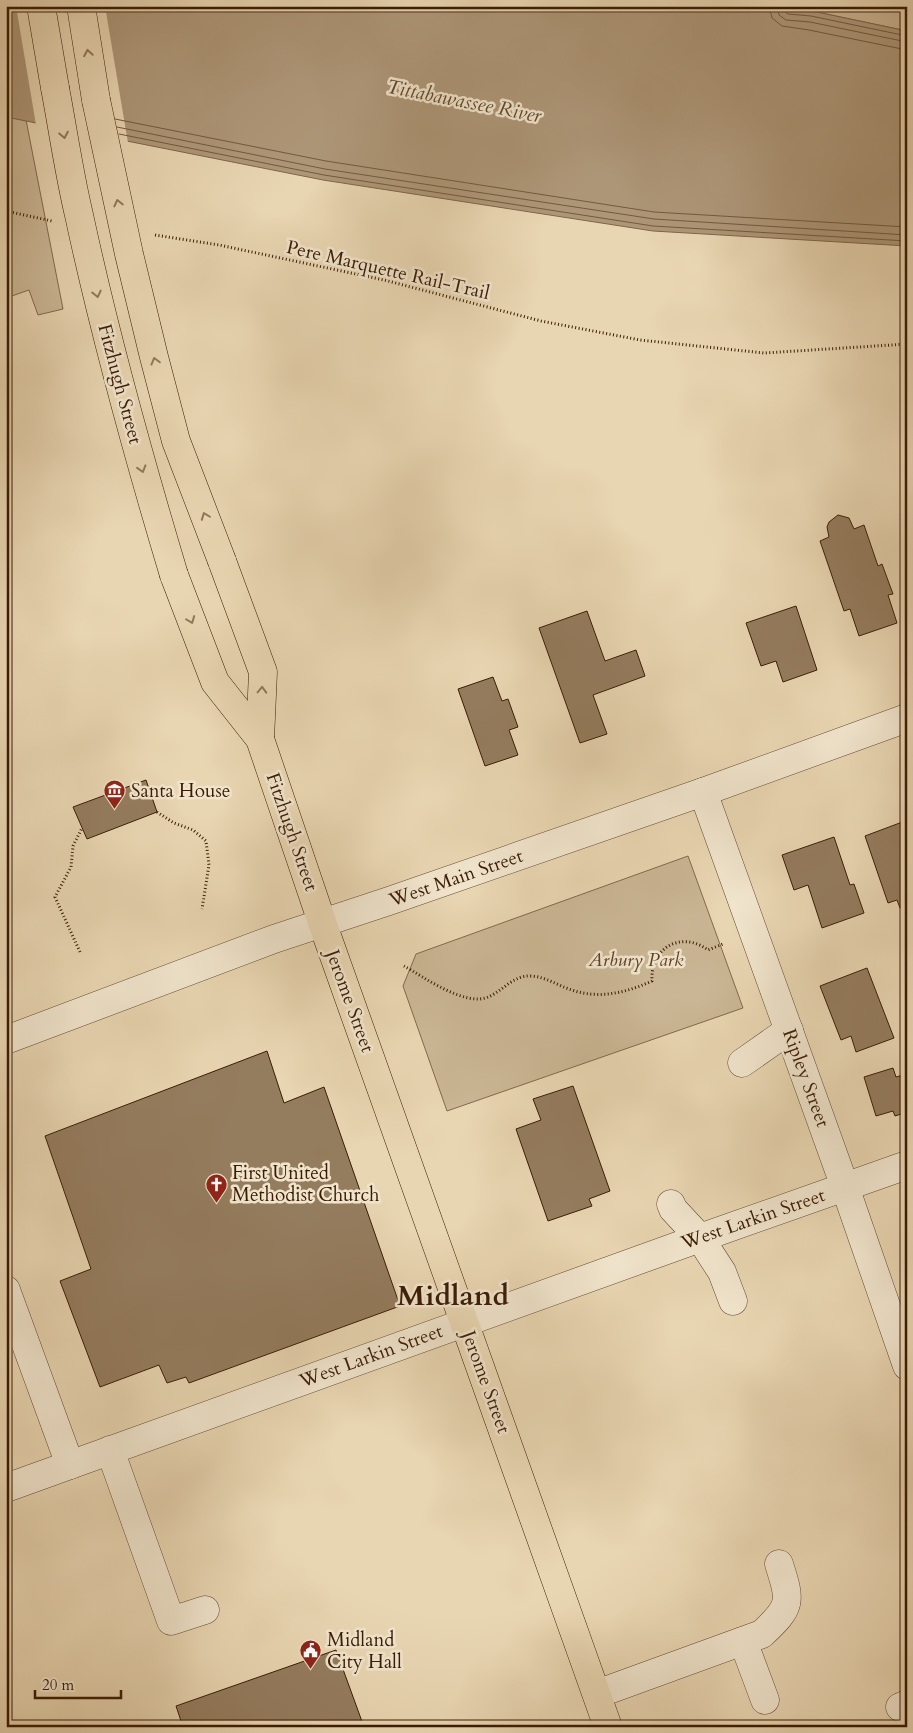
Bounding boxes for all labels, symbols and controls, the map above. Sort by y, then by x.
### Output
one-way arrow [84,49,94,57]
water label: Tittabawassee River [384,73,545,130]
one-way arrow [58,131,68,140]
one-way arrow [113,198,124,207]
street label: Pere Marquette Rail-Trail [284,234,492,306]
one-way arrow [91,290,102,299]
street label: Fitzhugh Street [91,321,149,447]
one-way arrow [150,357,161,366]
one-way arrow [137,464,147,472]
one-way arrow [200,512,210,520]
one-way arrow [185,615,195,624]
one-way arrow [256,686,267,694]
street label: Fitzhugh Street [260,769,324,895]
place label: Santa House [131,778,230,804]
museum icon: Santa House [103,779,127,810]
street label: West Main Street [385,843,526,913]
street label: Jerome Street [318,943,381,1056]
park label: Arbury Park [588,947,684,973]
street label: Ripley Street [776,1025,836,1131]
place label: First United Methodist Church [232,1160,380,1208]
church icon: First United Methodist Church [204,1172,228,1203]
street label: West Larkin Street [677,1182,829,1256]
district label: Midland [397,1276,509,1316]
street label: West Larkin Street [295,1318,446,1394]
street label: Jerome Street [454,1324,517,1437]
place label: Midland City Hall [327,1627,402,1675]
public building icon: Midland City Hall [299,1639,323,1670]
scale bar [35,1668,121,1700]
text: 20 m [42,1675,74,1695]

